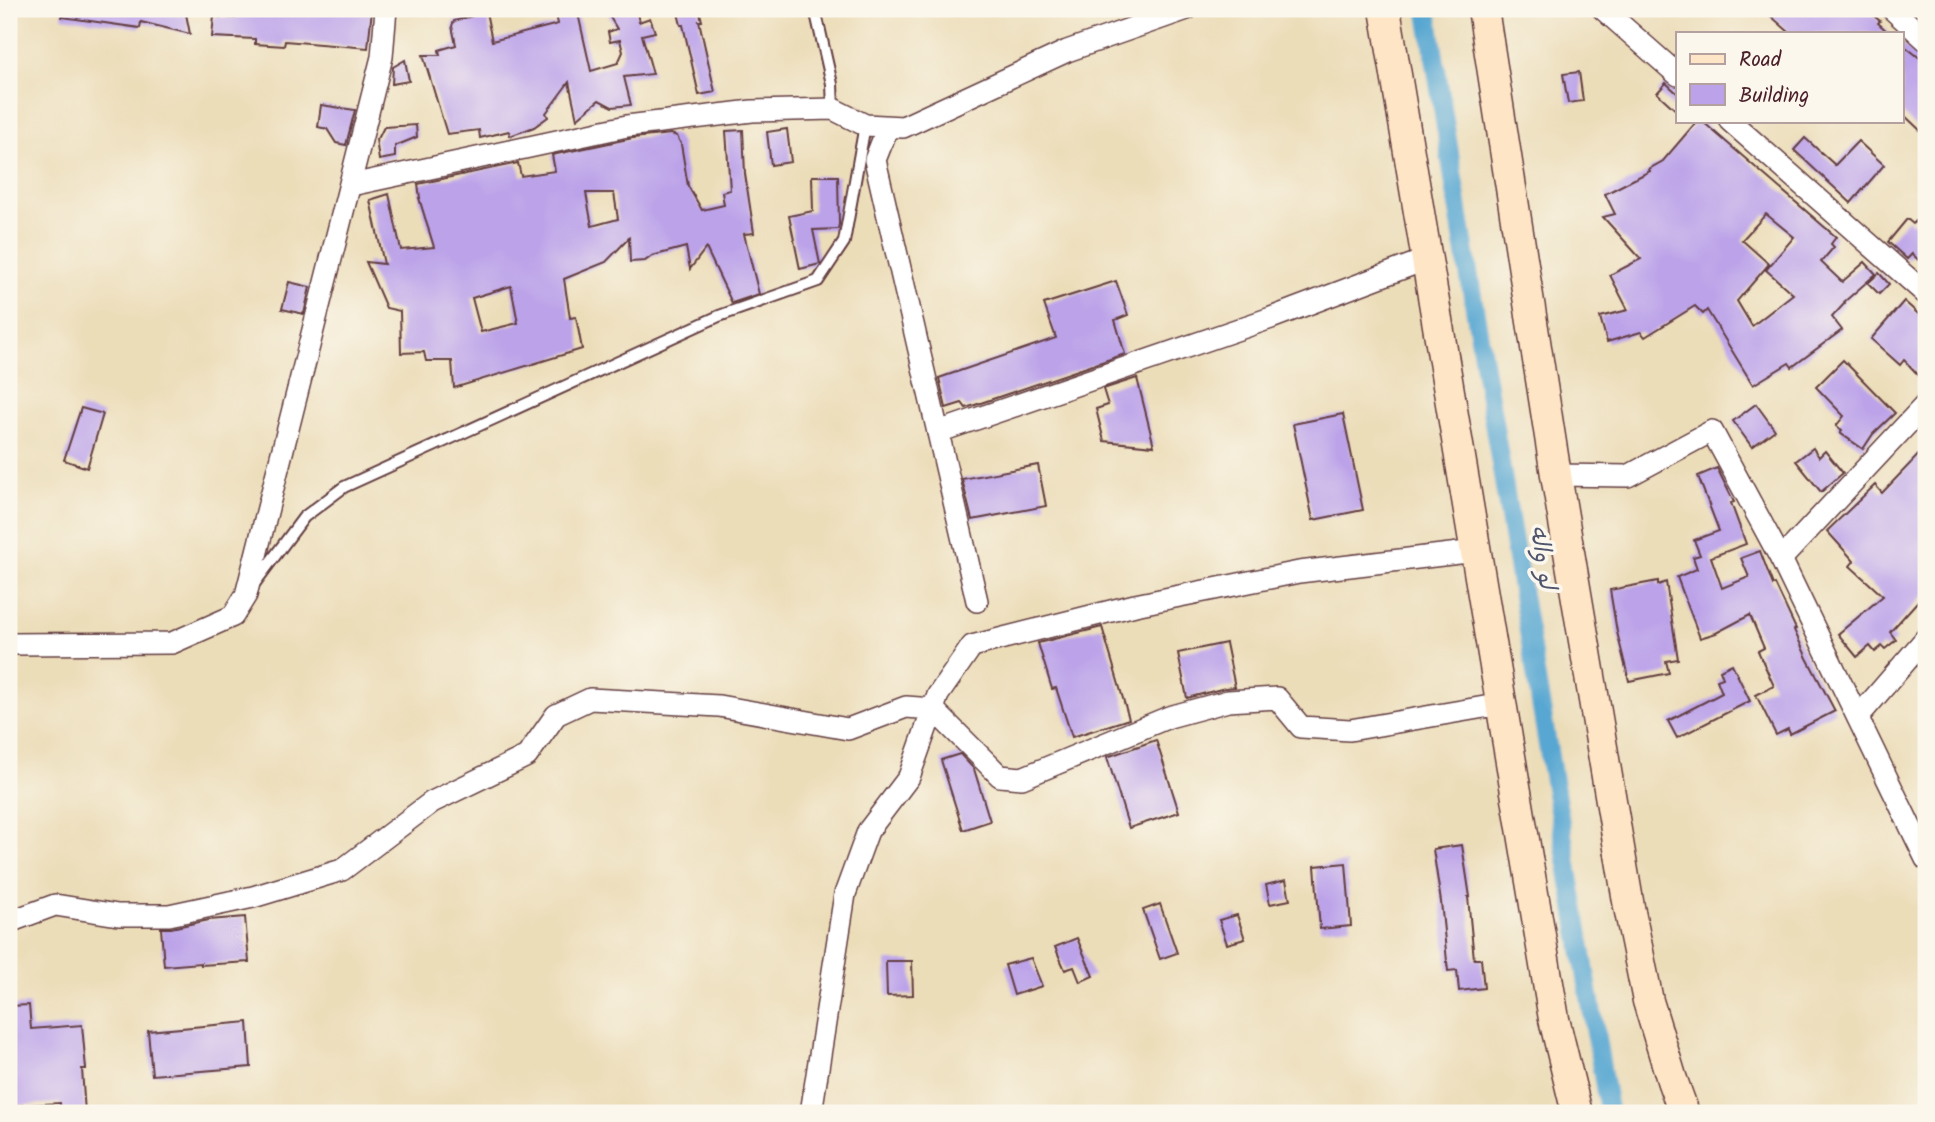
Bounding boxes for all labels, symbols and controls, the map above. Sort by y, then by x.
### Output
legend [1676,32,1904,122]
text: Road [1739,44,1782,77]
text: Building [1739,80,1809,113]
water label: لو واله [1518,522,1567,595]

